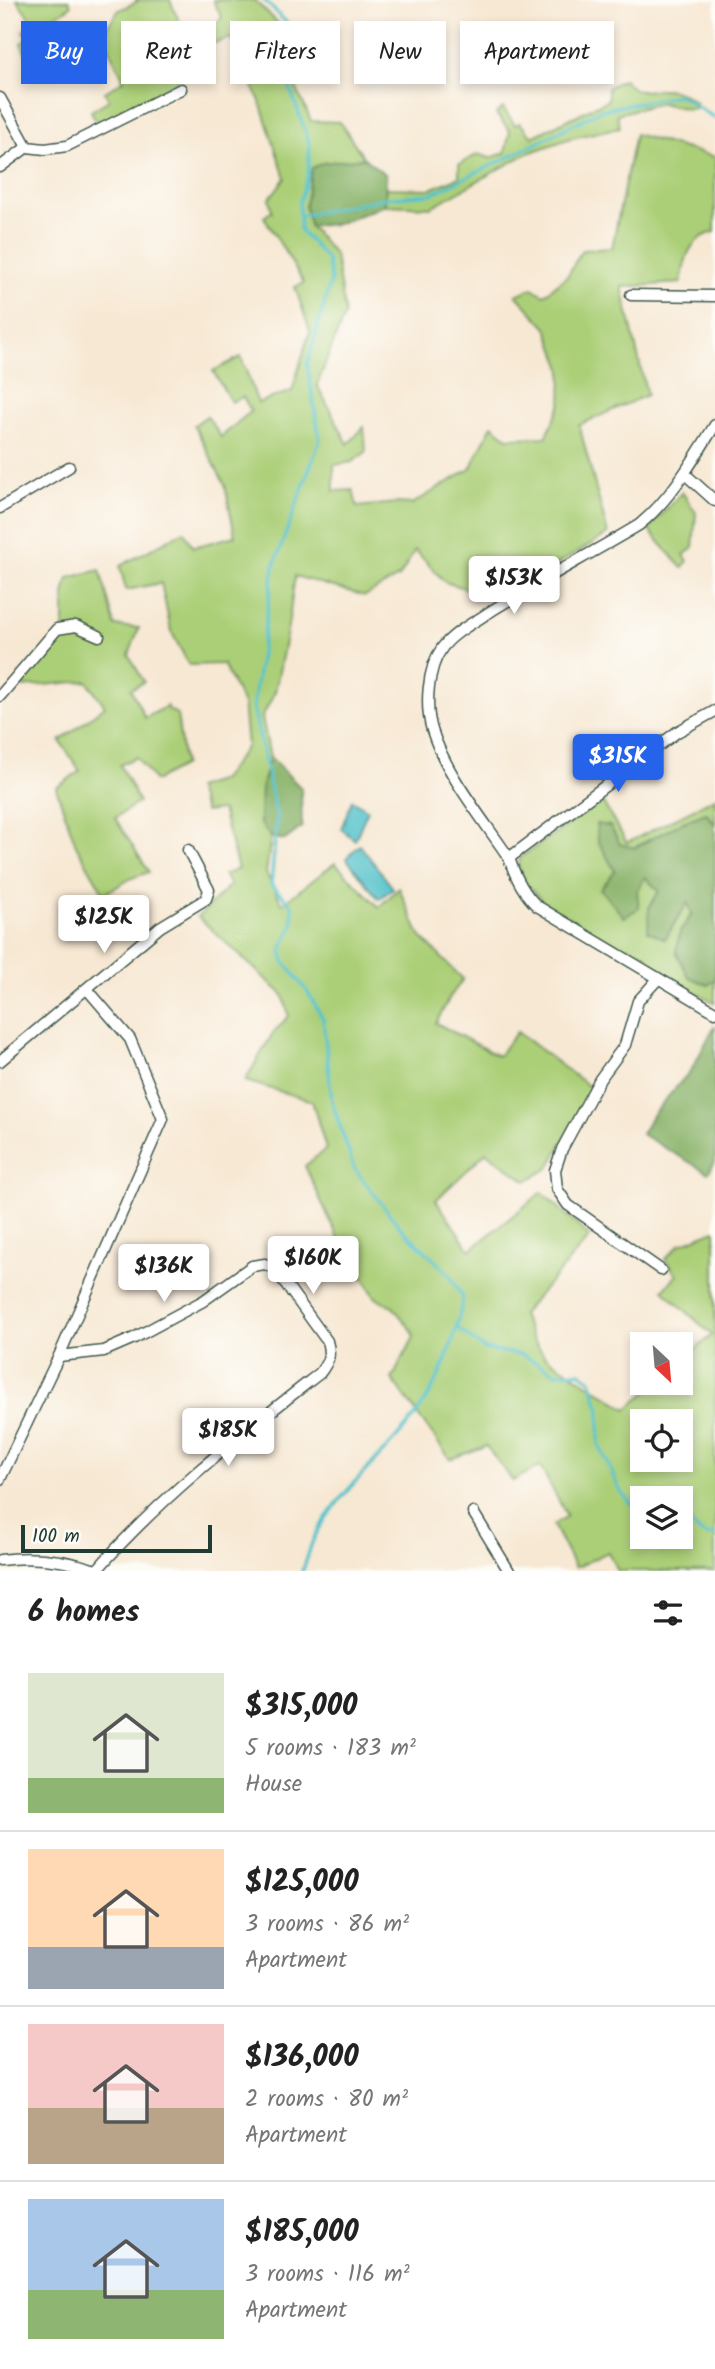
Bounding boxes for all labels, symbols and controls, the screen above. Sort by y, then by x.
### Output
chip: Buy [21,21,107,84]
chip: Rent [121,21,216,84]
chip: Filters [230,21,340,84]
chip: New [354,21,446,84]
chip: Apartment [460,21,614,84]
pin: $153K [465,556,563,616]
text: $153K [485,561,543,597]
pin: $315K [569,734,667,794]
text: $315K [589,739,647,775]
pin: $125K [55,895,153,955]
text: $125K [74,900,134,936]
pin: $160K [264,1236,362,1296]
text: $160K [284,1241,342,1277]
pin: $136K [115,1244,213,1304]
text: $136K [134,1249,194,1285]
north arrow [630,1332,693,1395]
map controls [630,1332,693,1549]
pin: $185K [179,1408,277,1468]
button: locate [630,1409,693,1472]
text: $185K [198,1413,258,1449]
button: layers [630,1486,693,1549]
scale bar [21,1522,212,1554]
text: 100 m [32,1522,80,1552]
text: 6 homes [28,1589,140,1637]
icon: filters [649,1594,687,1632]
text: $315,000 [245,1683,357,1731]
icon: home [84,1701,168,1785]
text: 5 rooms · 183 m² [245,1731,416,1767]
text: House [245,1767,302,1803]
text: $125,000 [245,1859,359,1907]
icon: home [84,1877,168,1961]
text: 3 rooms · 86 m² [245,1907,409,1943]
text: Apartment [245,1943,347,1979]
text: $136,000 [245,2034,359,2082]
icon: home [84,2052,168,2136]
text: 2 rooms · 80 m² [245,2082,408,2118]
text: Apartment [245,2118,347,2154]
text: $185,000 [245,2209,359,2257]
icon: home [84,2227,168,2311]
text: 3 rooms · 116 m² [245,2257,410,2293]
text: Apartment [245,2293,347,2329]

